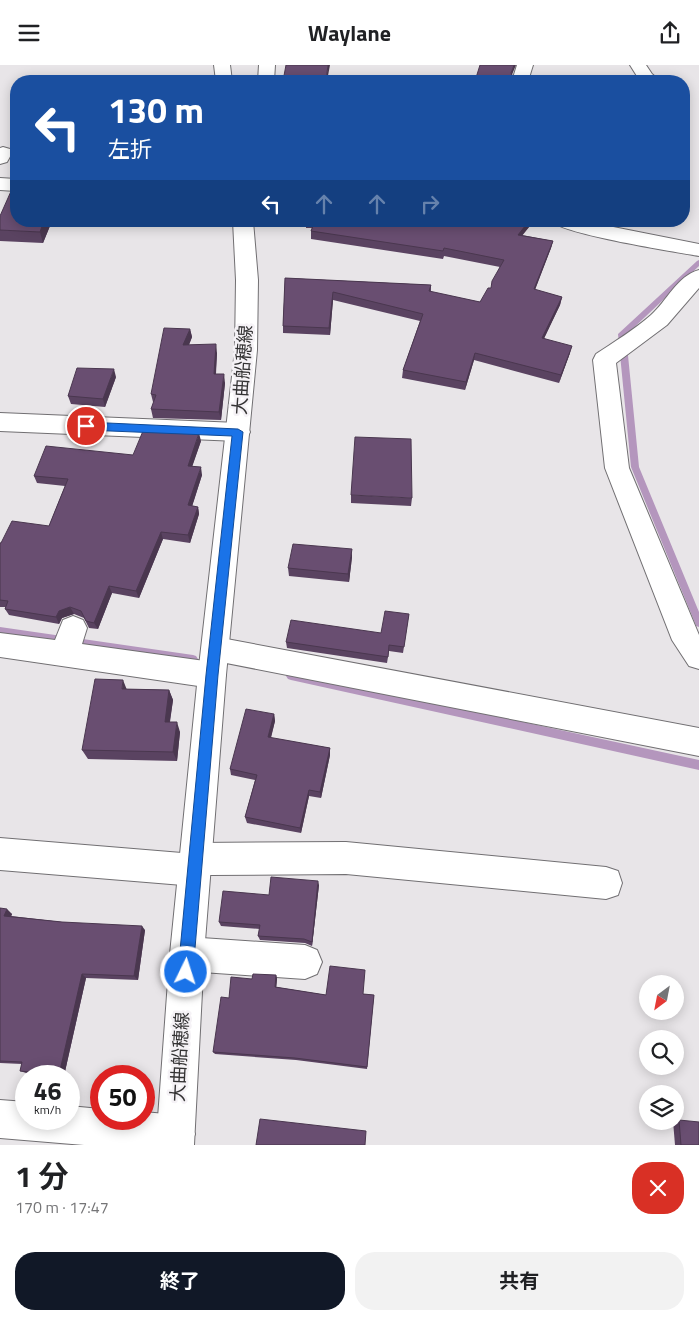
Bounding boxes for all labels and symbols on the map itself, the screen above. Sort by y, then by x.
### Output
street label: 大曲船穂線 [226,324,259,416]
pin [65,405,107,447]
position arrow [159,945,211,997]
north arrow [639,975,684,1020]
street label: 大曲船穂線 [164,1011,195,1103]
speed limit sign: 50 [90,1065,155,1130]

